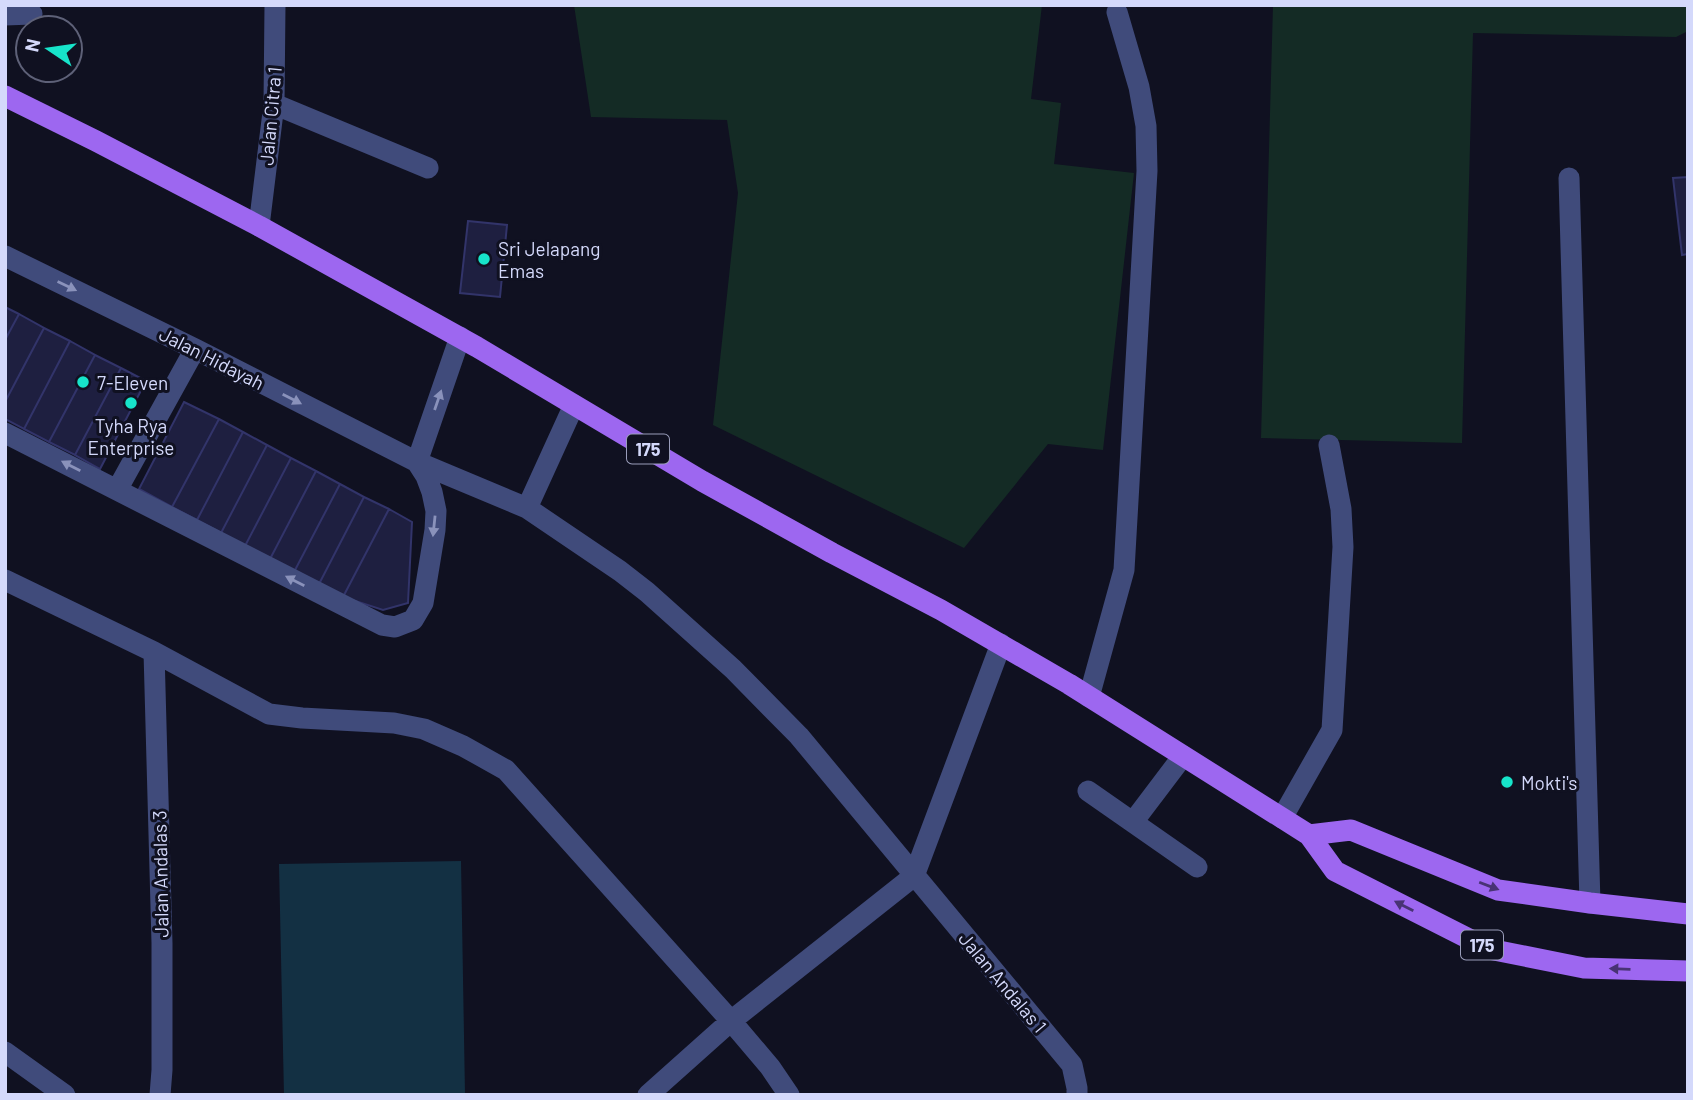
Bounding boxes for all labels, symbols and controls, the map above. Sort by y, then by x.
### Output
north arrow [14,14,84,84]
text: N [19,36,45,54]
street label: Jalan Citra 1 [254,66,286,166]
place label: Sri Jelapang Emas [498,237,600,282]
marker: Sri Jelapang Emas [476,251,492,267]
one-way arrow [57,280,77,291]
street label: Jalan Hidayah [156,322,268,394]
place label: 7-Eleven [97,371,168,394]
marker: 7-Eleven [75,374,91,390]
one-way arrow [433,389,444,410]
one-way arrow [282,393,302,404]
marker: Tyha Rya Enterprise [123,395,139,411]
place label: Tyha Rya Enterprise [88,414,174,459]
road number: 175 [627,434,669,463]
one-way arrow [61,461,81,472]
one-way arrow [429,515,440,537]
one-way arrow [285,575,305,586]
place label: Mokti's [1521,771,1577,794]
marker: Mokti's [1499,774,1515,790]
street label: Jalan Andalas 3 [147,810,173,938]
one-way arrow [1478,881,1499,892]
one-way arrow [1394,900,1414,911]
street label: Jalan Andalas 1 [954,927,1052,1037]
road number: 175 [1461,930,1503,960]
one-way arrow [1608,964,1630,975]

